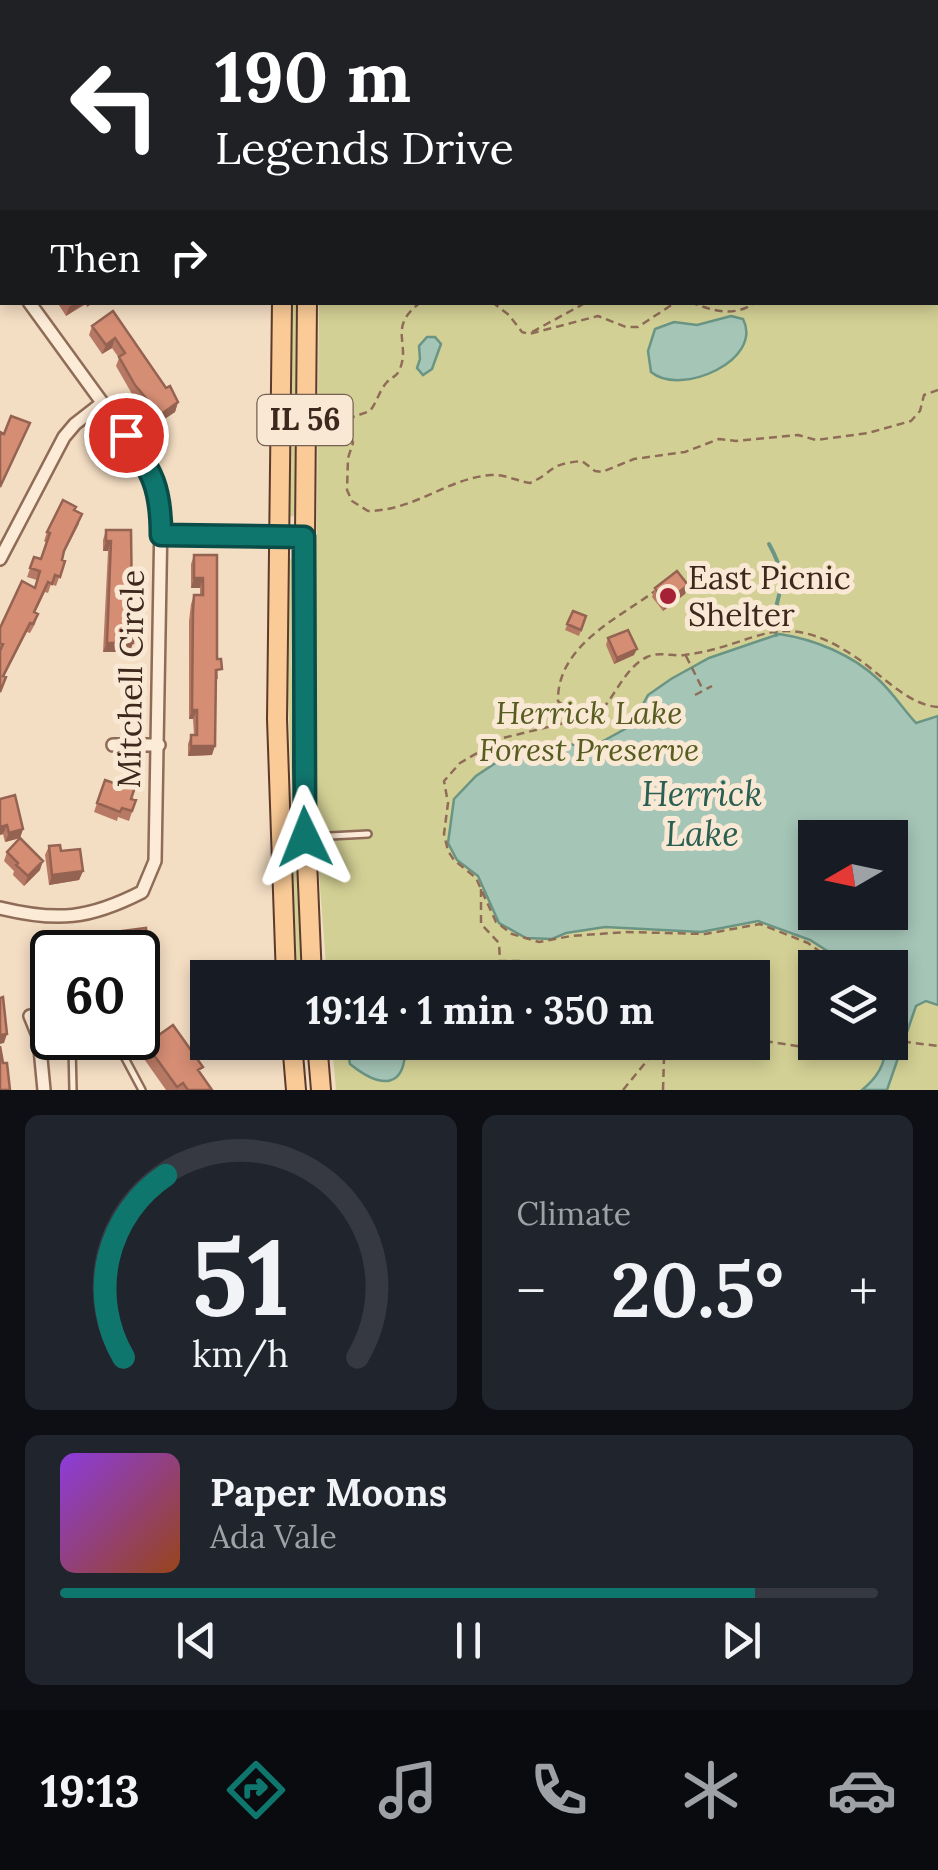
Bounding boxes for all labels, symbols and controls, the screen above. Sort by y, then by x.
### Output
text: 190 m [215,32,411,121]
icon: left [50,40,180,170]
text: Legends Drive [215,119,514,176]
icon: right [161,230,216,285]
text: Then [50,234,141,282]
pin [84,393,169,478]
road number: IL 56 [258,395,352,445]
icon: arrive [99,408,154,463]
place label: East Picnic Shelter [688,557,851,635]
street label: Mitchell Circle [108,569,153,789]
marker: East Picnic Shelter [657,585,679,607]
park label: Herrick Lake Forest Preserve [479,692,699,770]
water label: Herrick Lake [641,771,763,856]
position arrow [253,785,357,889]
north arrow [798,820,908,930]
map controls [798,820,908,1060]
speed limit sign: 60 [30,930,160,1060]
button: layers [798,950,908,1060]
text: 19:14 · 1 min · 350 m [306,986,654,1034]
text: Climate [517,1193,631,1234]
text: 51 [192,1210,290,1343]
text: 20.5° [611,1242,784,1338]
text: − [517,1256,546,1326]
text: + [849,1256,878,1326]
text: km/h [192,1331,289,1377]
text: Paper Moons [210,1468,447,1516]
text: Ada Vale [210,1516,337,1557]
icon: previous [169,1613,224,1668]
icon: pause [441,1613,496,1668]
icon: next [714,1613,769,1668]
icon: directions [221,1755,291,1825]
icon: music [373,1755,443,1825]
icon: phone [524,1755,594,1825]
icon: climate [676,1755,746,1825]
icon: car [827,1755,897,1825]
text: 19:13 [41,1762,140,1819]

